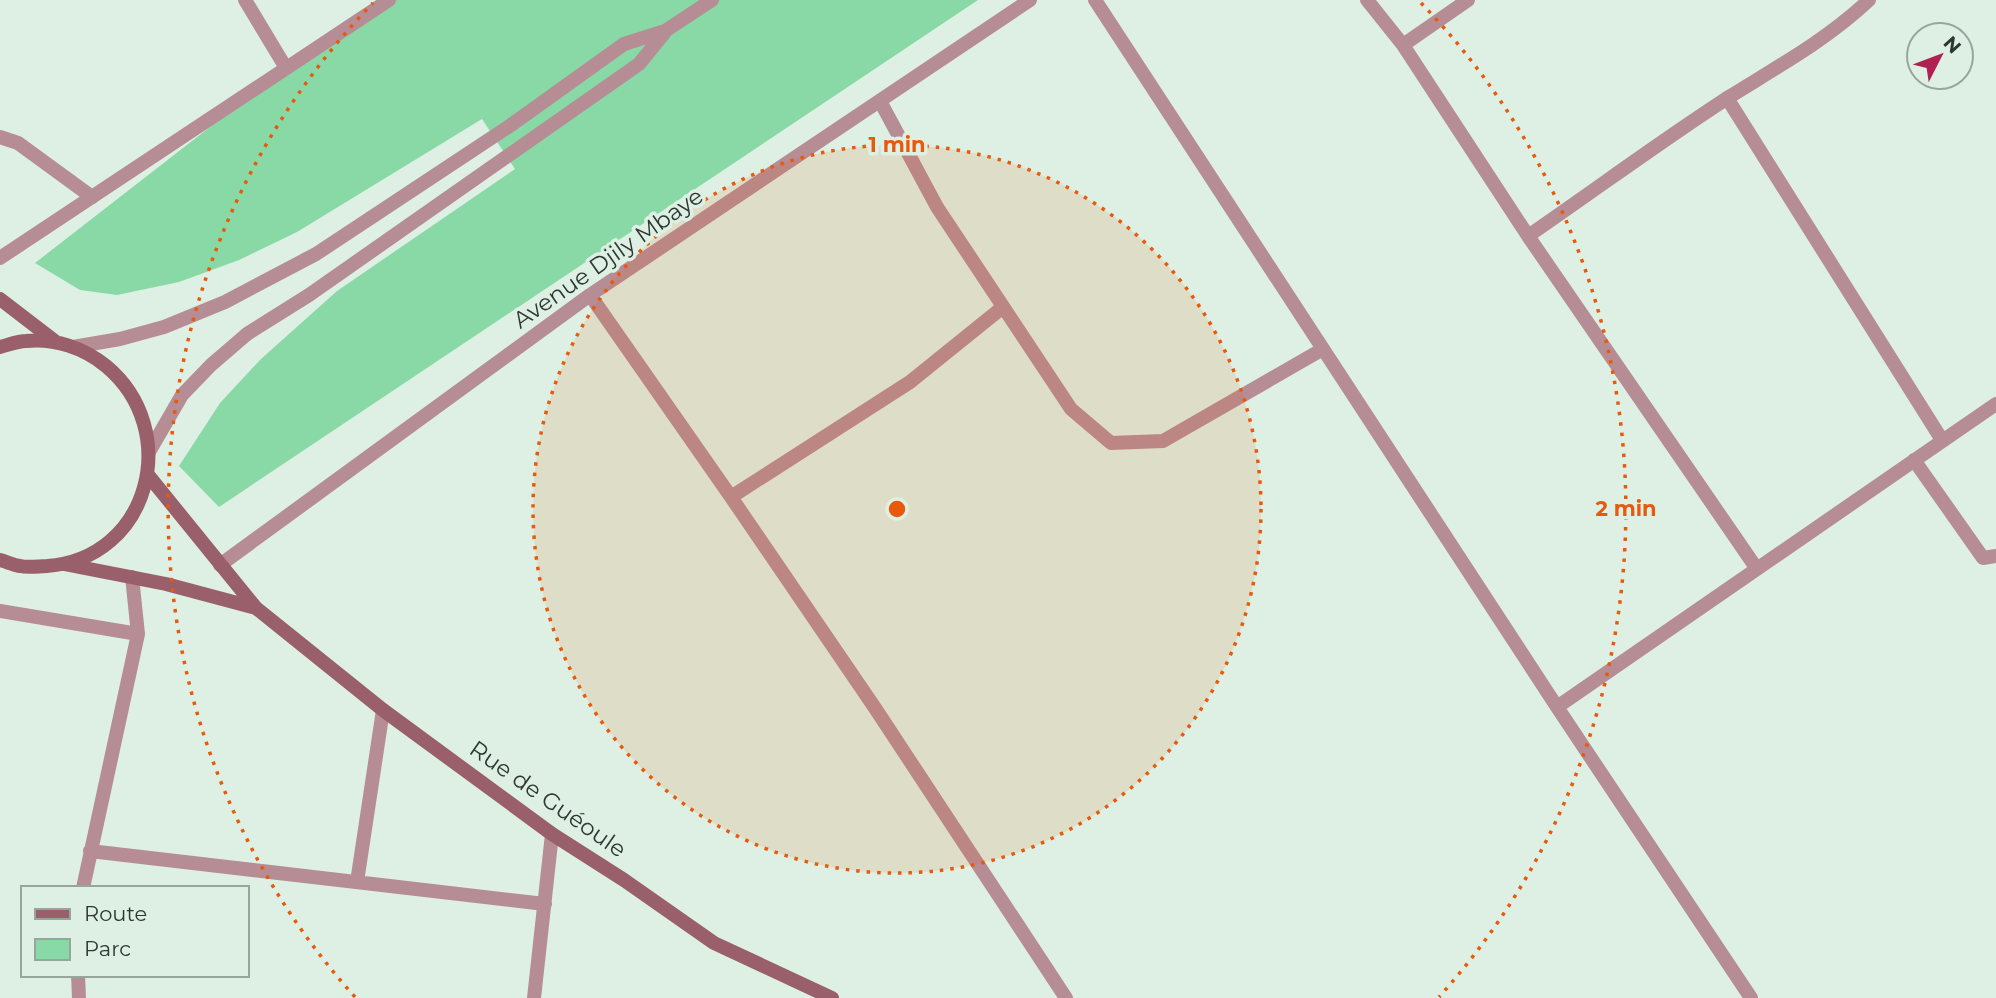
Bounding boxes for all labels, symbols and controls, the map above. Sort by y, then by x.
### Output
north arrow [1905,21,1975,91]
text: N [1939,32,1966,58]
text: 1 min [868,132,926,157]
street label: Avenue Djily Mbaye [508,182,708,334]
text: 2 min [1595,496,1657,521]
centre of rings [885,497,909,521]
street label: Rue de Guéoule [464,735,632,863]
legend [21,886,248,977]
text: Route [84,901,147,926]
text: Parc [84,936,131,961]

